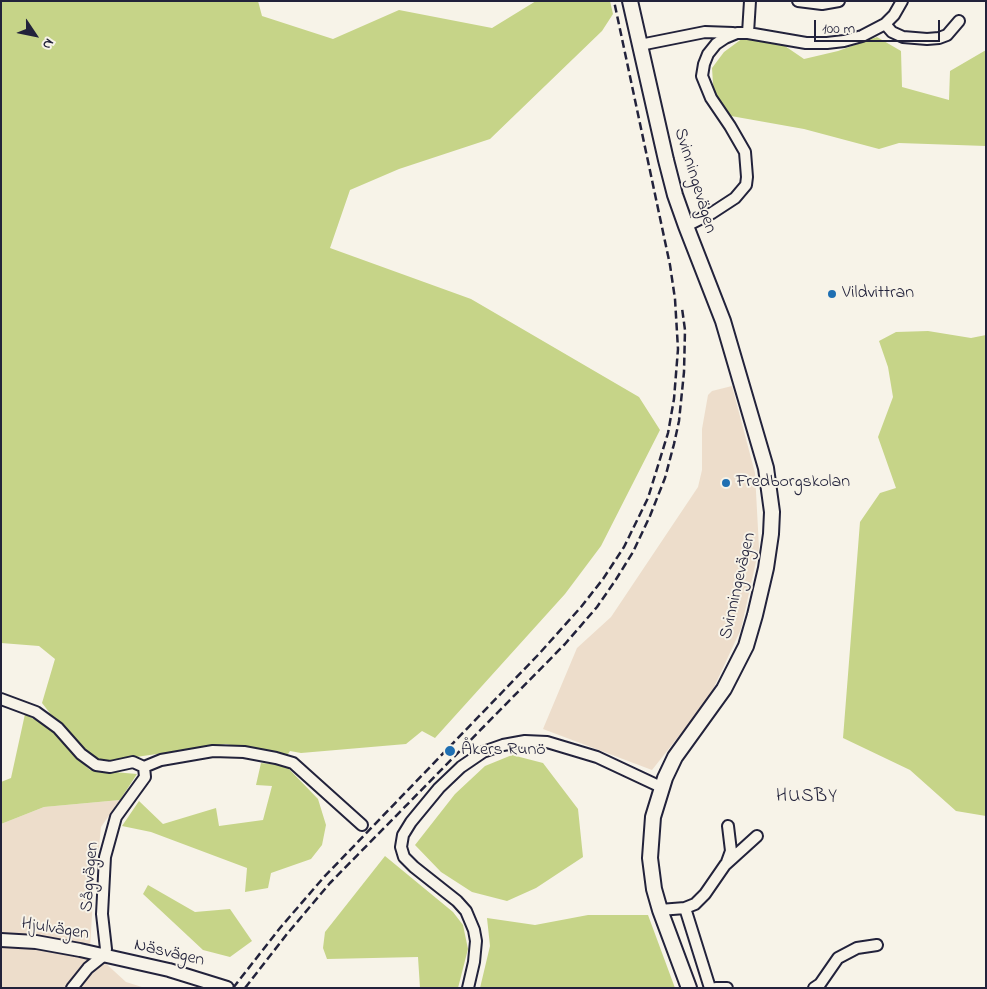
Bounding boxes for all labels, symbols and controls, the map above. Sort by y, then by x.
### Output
north arrow [10,10,60,60]
scale bar [817,10,943,42]
text: 100 m [822,18,855,40]
text: N [37,34,59,53]
street label: Svinningevägen [668,126,720,236]
place label: Vildvittran [842,283,914,305]
marker: Vildvittran [826,288,838,300]
place label: Fredborgskolan [736,472,850,494]
marker: Fredborgskolan [720,477,732,489]
street label: Svinningevägen [716,531,762,641]
place label: Åkers Runö [461,740,546,762]
marker: Åkers Runö [443,744,457,758]
district label: HUSBY [775,787,839,809]
street label: Sågvägen [77,841,105,913]
street label: Hjulvägen [20,914,90,946]
street label: Näsvägen [132,935,206,973]

